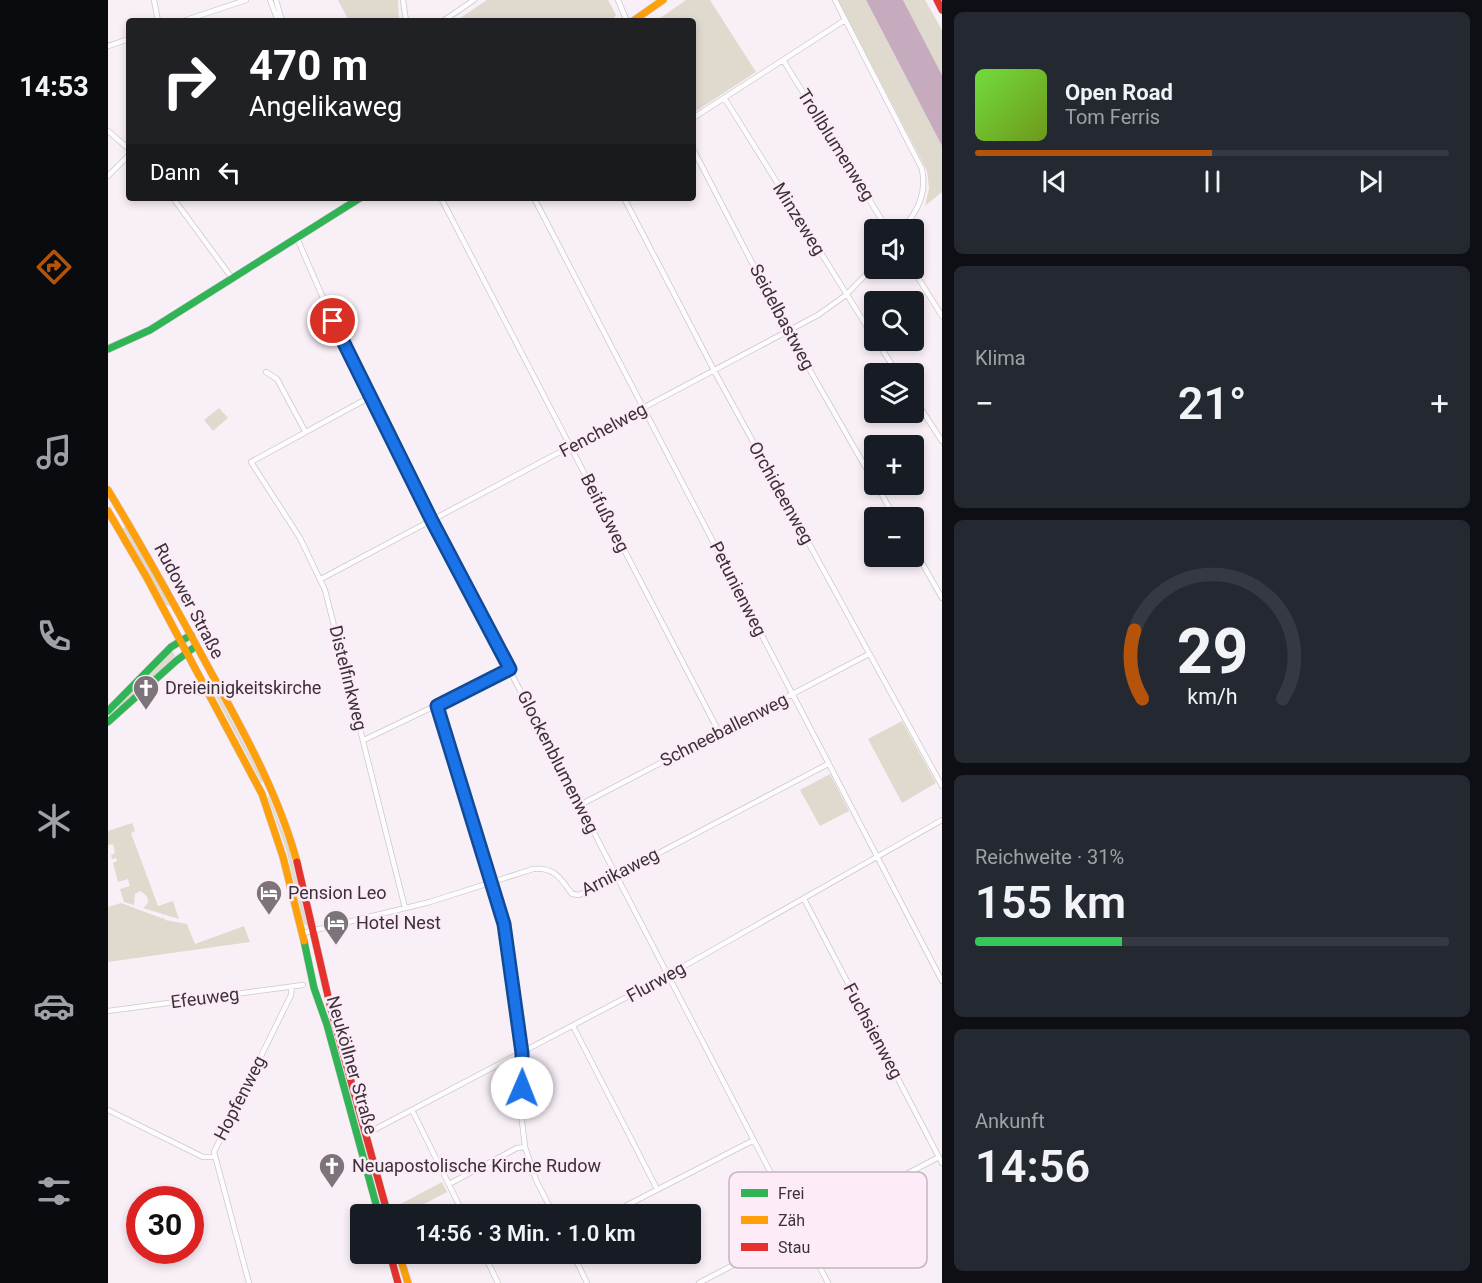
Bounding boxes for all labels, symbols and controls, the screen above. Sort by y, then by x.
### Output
text: 470 m [249,41,368,90]
icon: right [150,42,228,120]
text: 14:53 [19,71,89,103]
text: Open Road [1065,80,1173,105]
street label: Trollblumenweg [794,85,879,205]
text: Angelikaweg [249,91,402,123]
text: Tom Ferris [1065,105,1160,129]
icon: left [213,156,246,189]
text: Dann [150,160,201,185]
icon: previous [1038,165,1071,198]
icon: pause [1196,165,1229,198]
icon: next [1354,165,1387,198]
street label: Minzeweg [769,179,830,259]
map controls [864,219,924,567]
button: sound [864,219,924,279]
icon: directions [33,246,75,288]
street label: Seidelbastweg [746,260,819,373]
button: search [864,291,924,351]
pin [307,295,358,346]
icon: arrive [316,304,349,337]
text: Klima [975,346,1026,370]
button: layers [864,363,924,423]
text: 21° [1178,377,1246,430]
text: − [975,384,994,423]
text: + [1430,384,1449,423]
street label: Fenchelweg [556,398,650,461]
icon: music [33,431,75,473]
button: + [864,435,924,495]
street label: Orchideenweg [745,438,818,548]
street label: Beifußweg [577,470,634,555]
button: − [864,507,924,567]
street label: Petunienweg [706,538,771,640]
street label: Rudower Straße [150,540,229,662]
icon: phone [33,615,75,657]
text: 29 [1176,615,1248,688]
street label: Distelfinkweg [325,623,372,733]
church icon: Dreieinigkeitskirche [131,673,161,711]
place label: Dreieinigkeitskirche [165,677,321,698]
text: km/h [1187,684,1237,709]
street label: Glockenblumenweg [513,687,604,837]
street label: Schneeballenweg [656,688,791,771]
icon: climate [33,800,75,842]
street label: Arnikaweg [577,843,662,900]
text: Reichweite · 31% [975,845,1124,869]
text: 155 km [975,876,1126,929]
hotel icon: Pension Leo [254,878,284,916]
place label: Pension Leo [288,882,387,903]
hotel icon: Hotel Nest [321,908,351,946]
place label: Hotel Nest [356,912,441,933]
street label: Flurweg [623,957,689,1006]
street label: Fuchsienweg [839,979,907,1082]
street label: Efeuweg [170,983,240,1012]
icon: car [33,985,75,1027]
street label: Neuköllner Straße [323,993,382,1136]
street label: Hopfenweg [209,1052,270,1143]
position arrow [490,1056,554,1120]
text: Ankunft [975,1109,1045,1133]
text: 14:56 [975,1140,1090,1193]
church icon: Neuapostolische Kirche Rudow [317,1151,347,1189]
place label: Neuapostolische Kirche Rudow [352,1155,602,1176]
icon: filters [33,1170,75,1212]
legend [729,1172,927,1268]
text: Frei [778,1184,804,1203]
speed limit sign: 30 [126,1186,204,1264]
text: Zäh [778,1211,805,1230]
text: 14:56 · 3 Min. · 1.0 km [415,1221,636,1246]
text: Stau [778,1238,810,1257]

